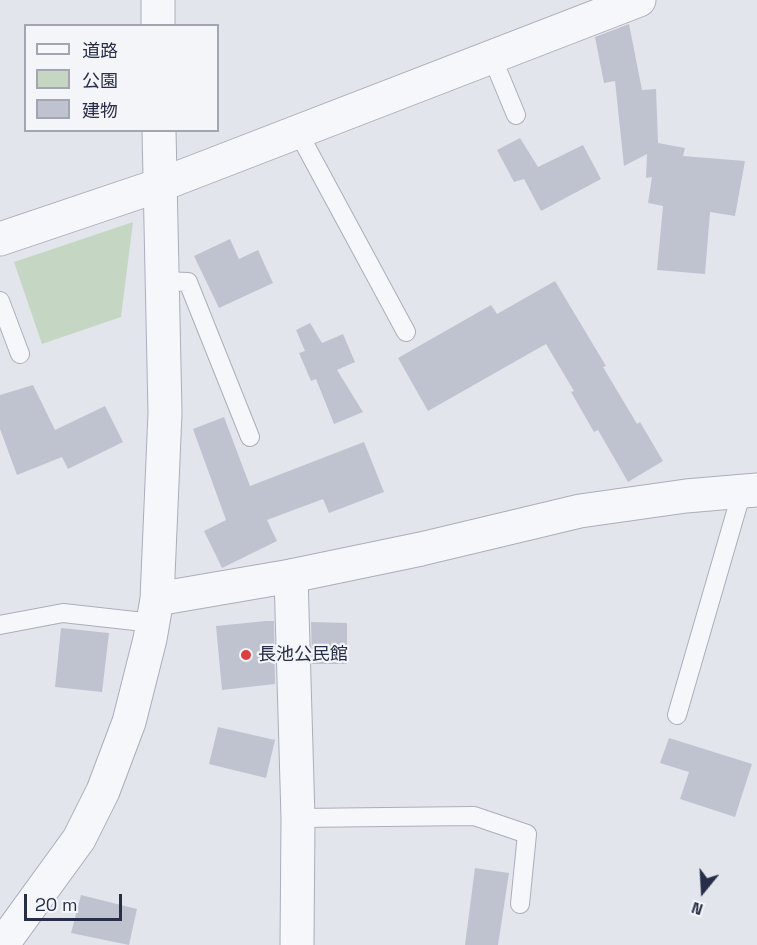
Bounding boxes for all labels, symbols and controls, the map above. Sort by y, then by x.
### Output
legend [24,24,219,132]
text: 道路 [82,39,118,62]
text: 公園 [82,69,118,92]
text: 建物 [82,99,118,122]
place label: 長池公民館 [258,644,348,666]
marker: 長池公民館 [239,648,253,662]
north arrow [673,861,733,921]
scale bar [27,882,124,920]
text: 20 m [35,893,78,916]
text: N [689,897,706,920]

